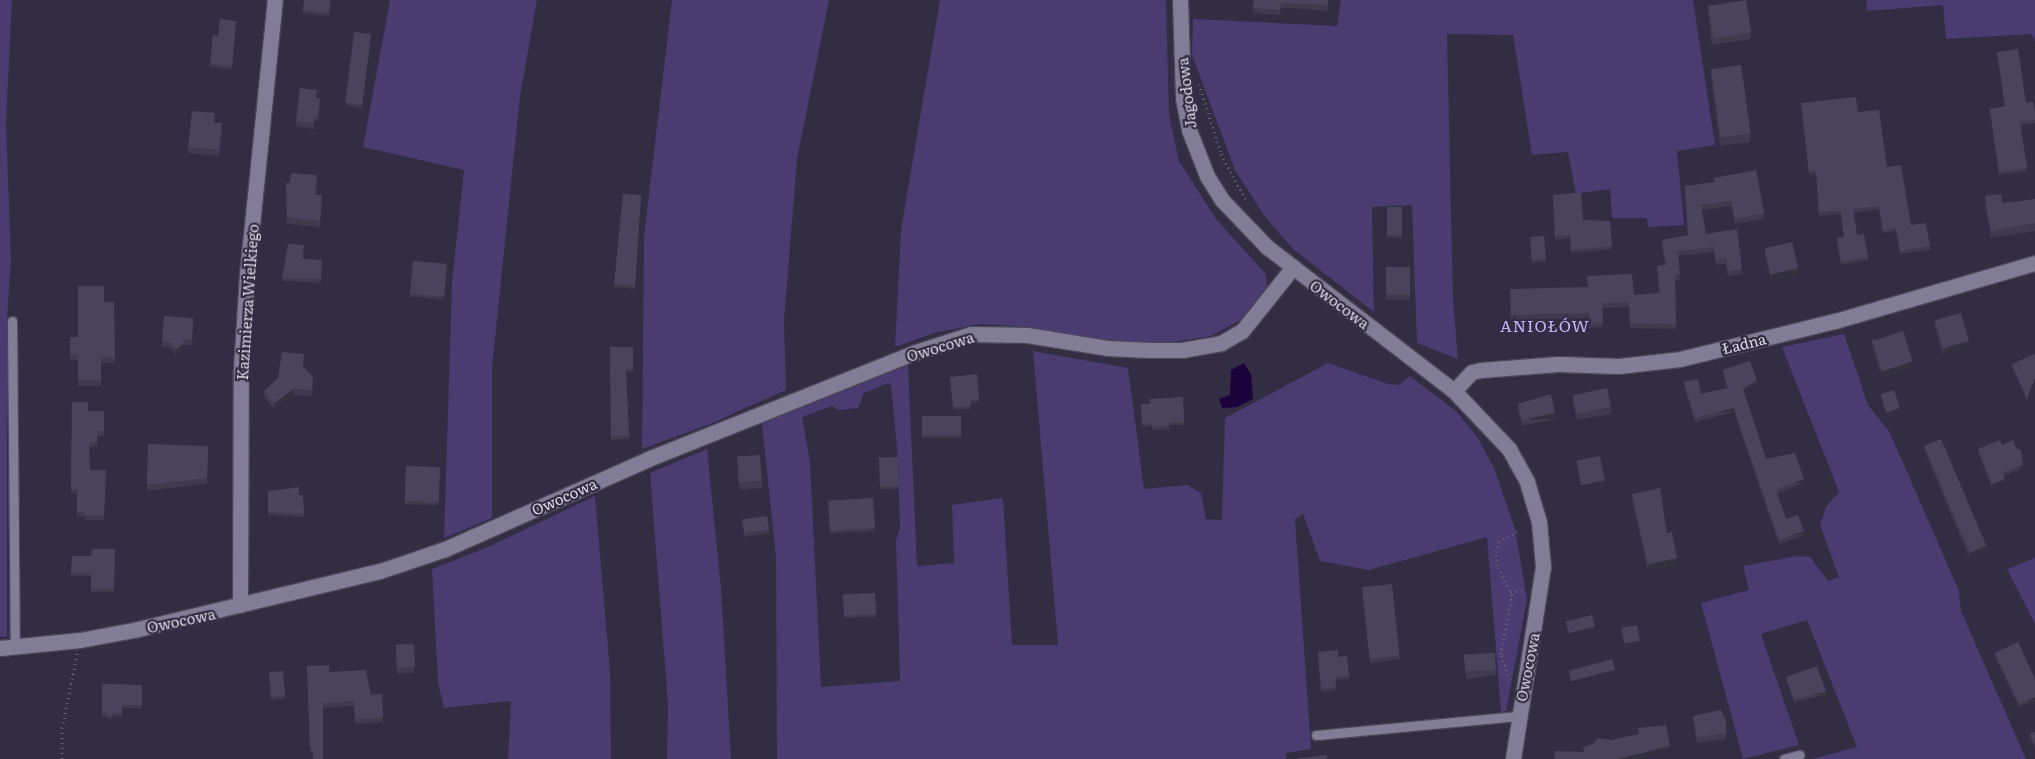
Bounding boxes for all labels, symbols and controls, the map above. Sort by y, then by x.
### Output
street label: Jagodowa [1173,57,1199,129]
street label: Kazimierza Wielkiego [233,223,261,381]
street label: Owocowa [1307,276,1373,332]
district label: ANIOŁÓW [1499,315,1591,335]
street label: Owocowa [904,327,976,365]
street label: Ładna [1720,329,1768,357]
street label: Owocowa [528,474,600,518]
street label: Owocowa [145,604,217,636]
street label: Owocowa [1512,631,1542,703]

